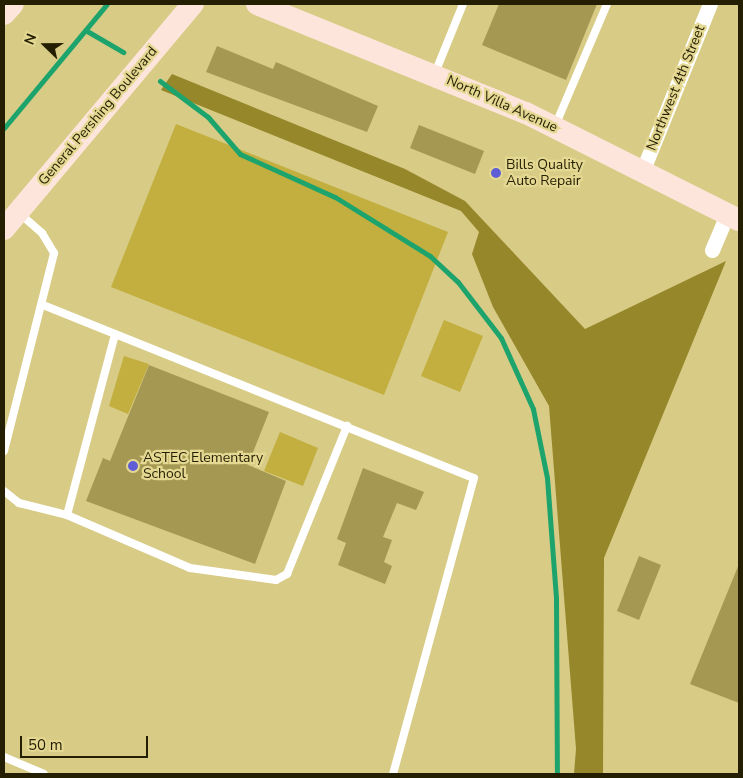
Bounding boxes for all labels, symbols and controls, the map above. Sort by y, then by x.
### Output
north arrow [20,20,70,70]
street label: Northwest 4th Street [643,23,709,153]
text: N [20,31,41,48]
street label: General Pershing Boulevard [35,43,161,189]
street label: North Villa Avenue [444,72,560,136]
place label: Bills Quality Auto Repair [506,157,583,190]
marker: Bills Quality Auto Repair [490,167,502,179]
place label: ASTEC Elementary School [143,450,263,482]
marker: ASTEC Elementary School [127,460,139,472]
scale bar [22,726,150,758]
text: 50 m [28,735,63,755]

